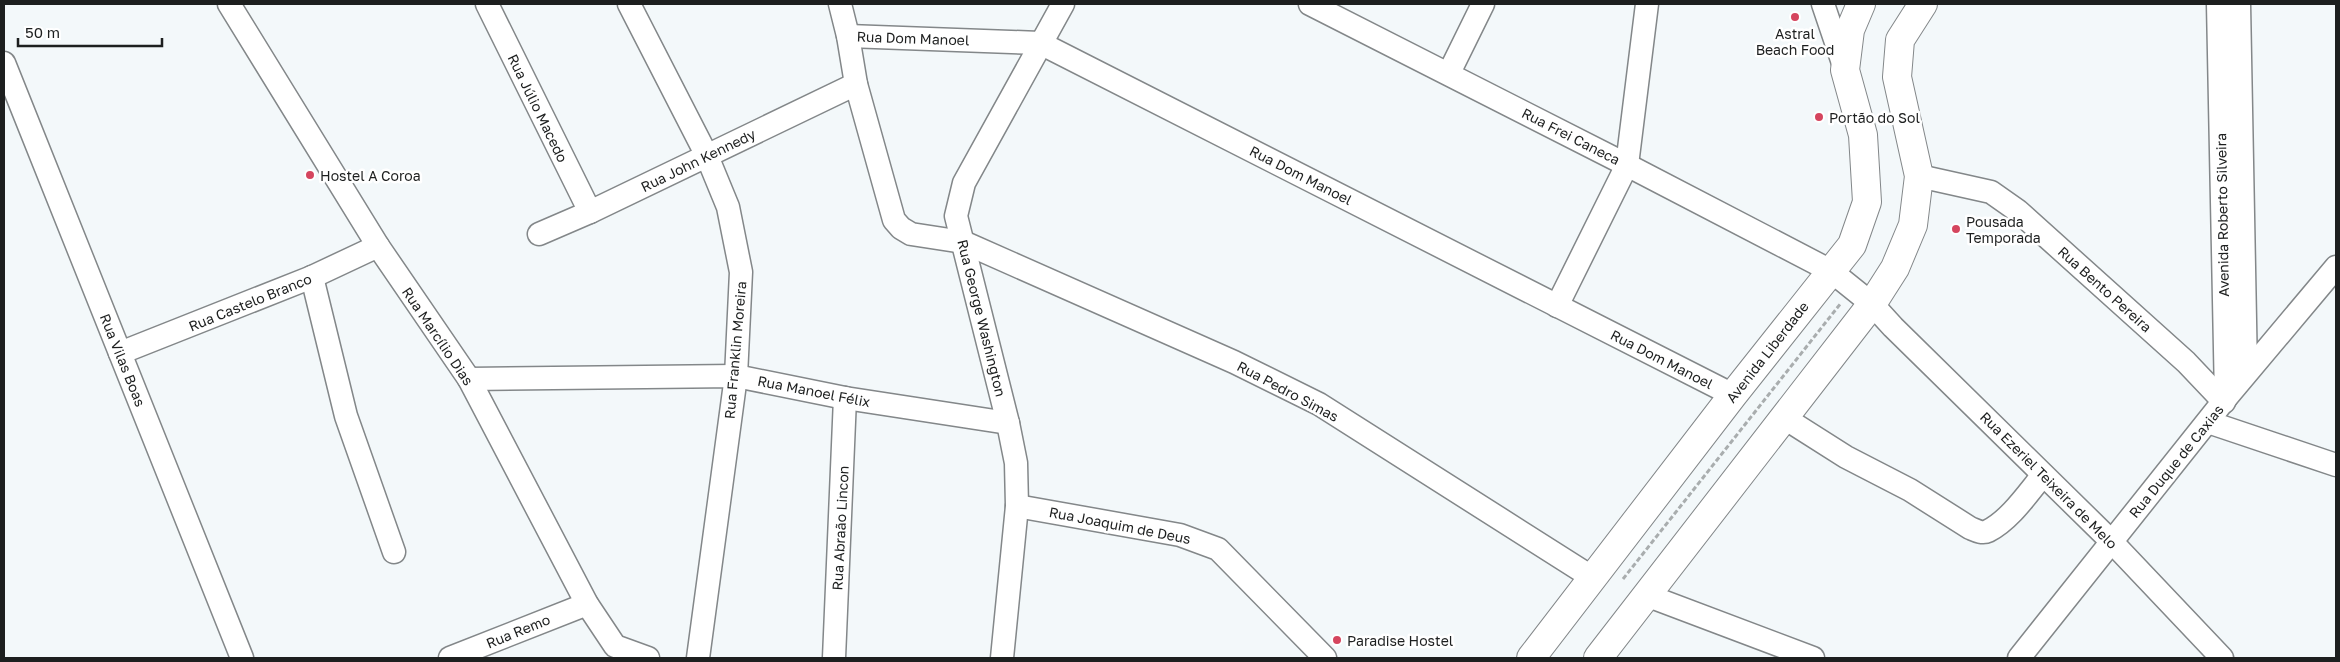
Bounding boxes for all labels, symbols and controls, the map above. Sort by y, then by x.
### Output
marker: Astral Beach Food [1789,11,1801,23]
scale bar [18,15,161,47]
text: 50 m [25,23,60,41]
place label: Astral Beach Food [1756,25,1834,58]
street label: Rua Dom Manoel [856,28,970,48]
street label: Rua Júlio Macedo [504,51,572,165]
street label: Rua Frei Caneca [1519,104,1623,168]
place label: Portão do Sol [1829,109,1920,126]
marker: Portão do Sol [1813,111,1825,123]
street label: Rua John Kennedy [638,125,758,195]
street label: Avenida Roberto Silveira [2212,133,2232,297]
street label: Rua Dom Manoel [1247,142,1355,208]
place label: Hostel A Coroa [320,167,421,184]
marker: Hostel A Coroa [304,169,316,181]
place label: Pousada Temporada [1966,213,2041,246]
marker: Pousada Temporada [1950,223,1962,235]
street label: Rua George Washington [954,238,1010,398]
street label: Rua Bento Pereira [2055,242,2155,336]
street label: Rua Castelo Branco [186,270,314,334]
street label: Rua Franklin Moreira [721,280,749,420]
street label: Rua Marcílio Dias [399,284,477,388]
street label: Avenida Liberdade [1722,298,1812,406]
street label: Rua Vilas Boas [97,311,149,409]
street label: Rua Dom Manoel [1608,326,1716,392]
street label: Rua Pedro Simas [1234,357,1342,425]
street label: Rua Manoel Félix [756,372,872,410]
street label: Rua Duque de Caxias [2125,401,2227,521]
street label: Rua Ezeriel Teixeira de Melo [1977,408,2121,552]
street label: Rua Abraão Lincon [828,465,852,591]
street label: Rua Joaquim de Deus [1048,503,1192,547]
street label: Rua Remo [484,610,552,652]
place label: Paradise Hostel [1347,632,1453,649]
marker: Paradise Hostel [1331,634,1343,646]

